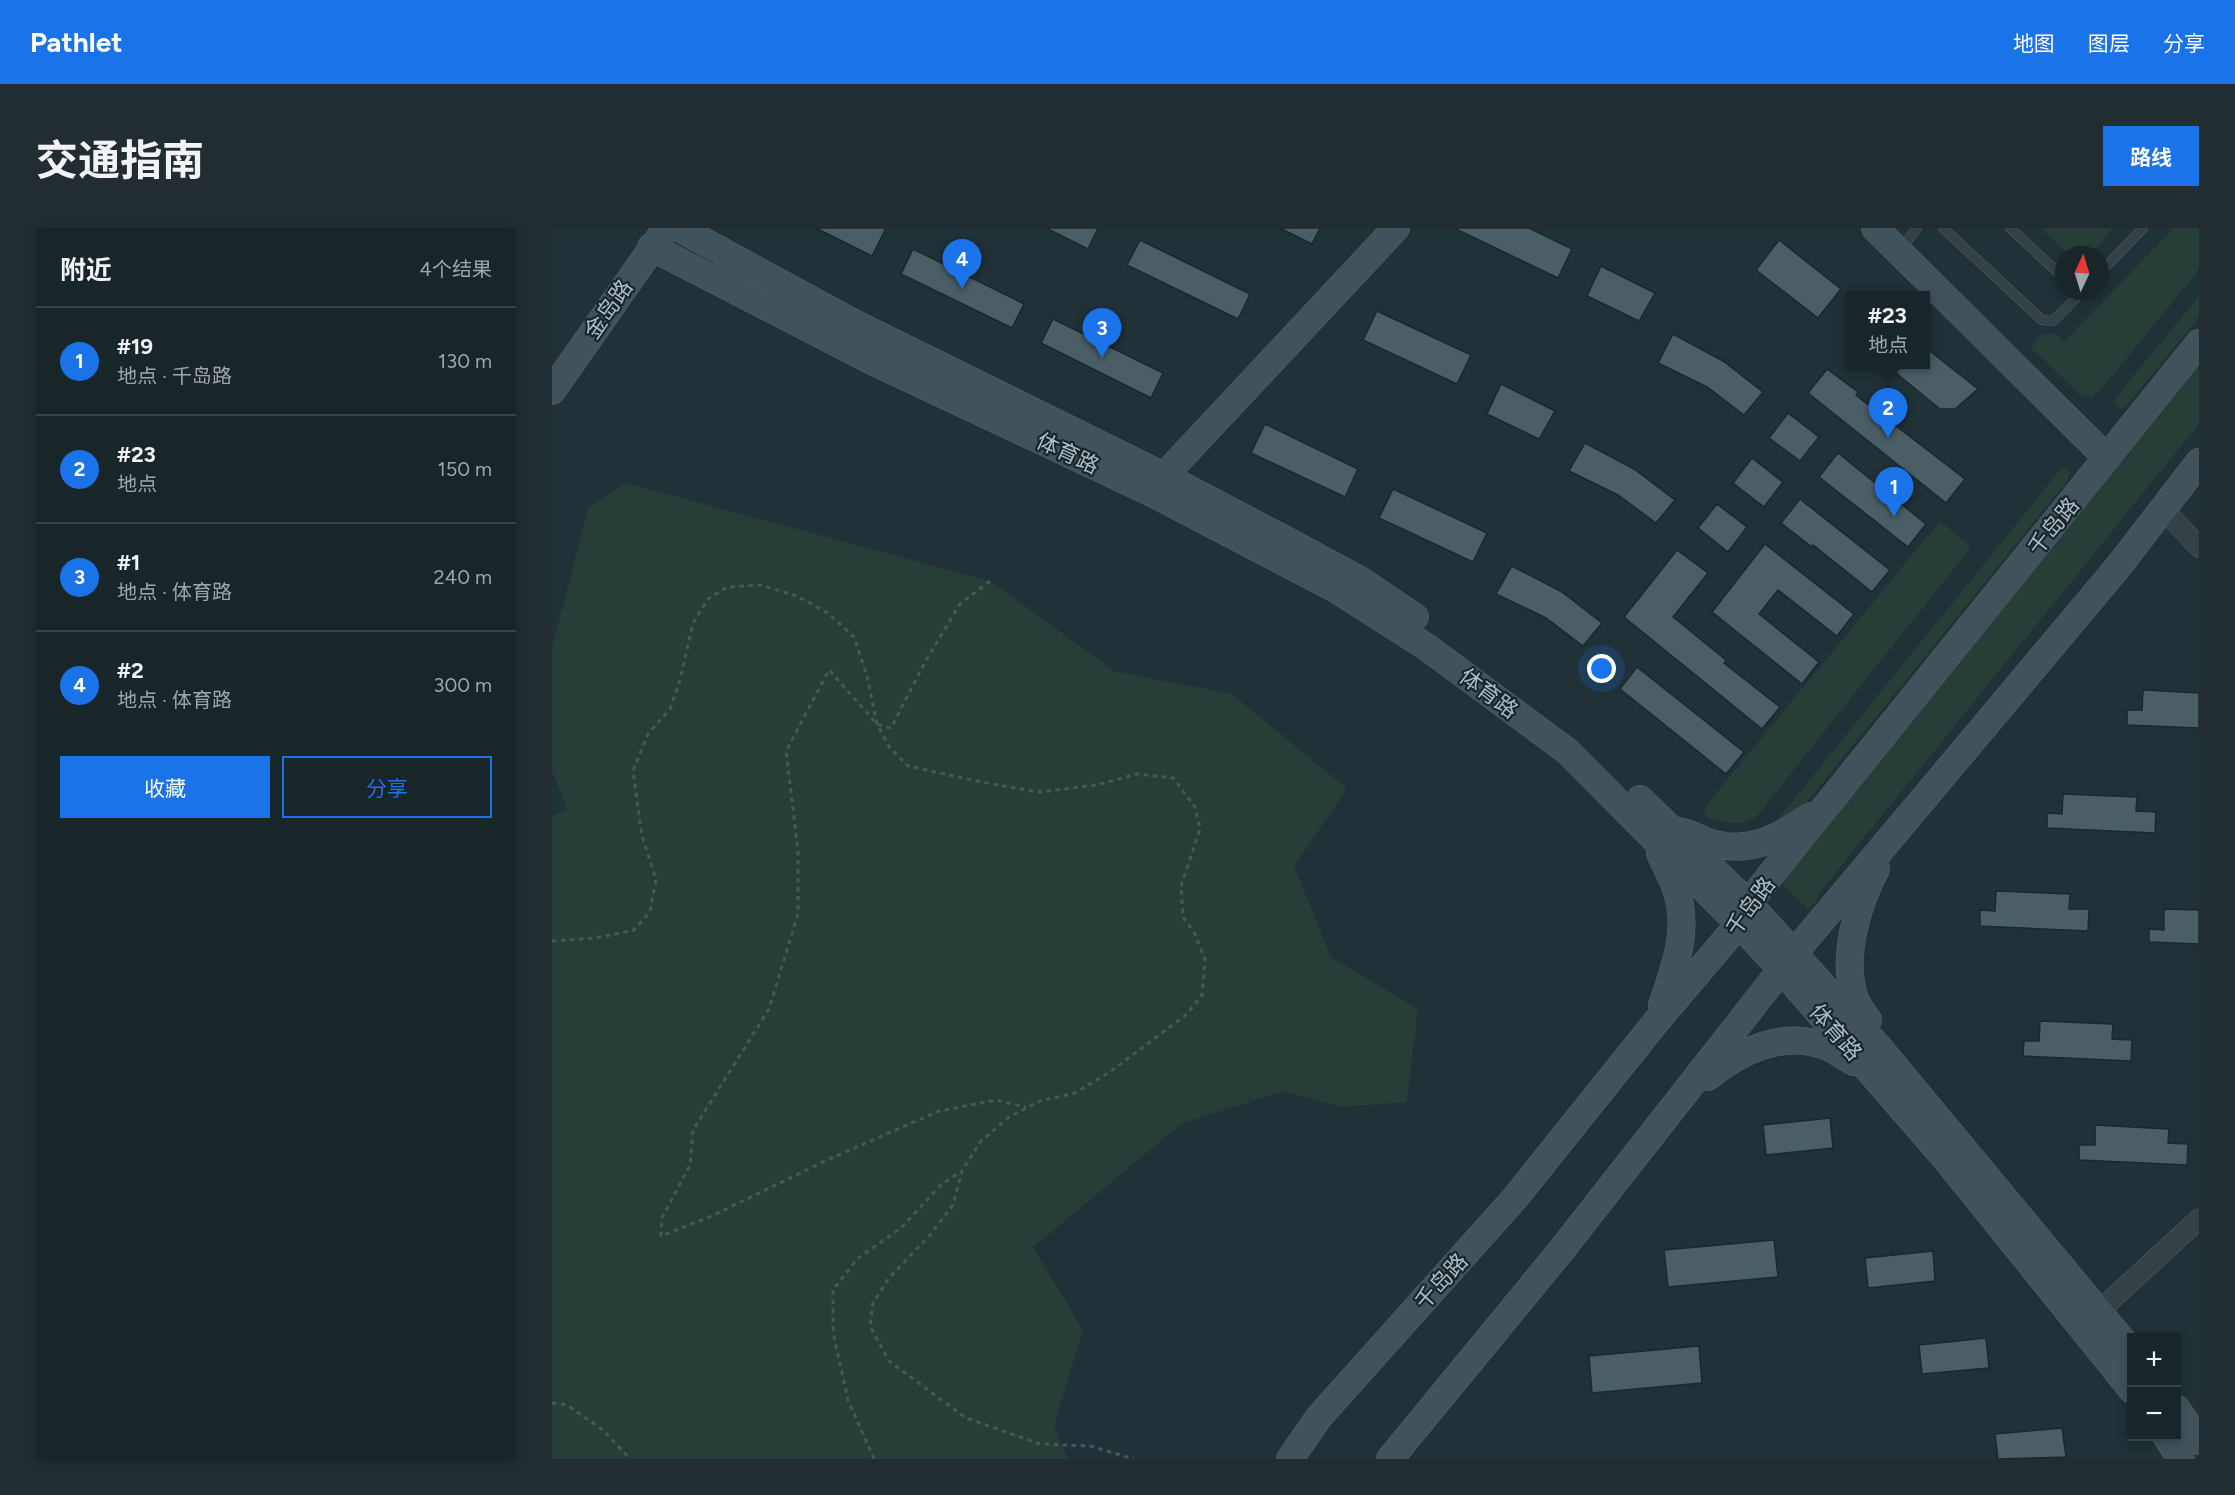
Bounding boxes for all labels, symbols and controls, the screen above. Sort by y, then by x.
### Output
text: Pathlet [30,25,122,59]
text: 地图 [2013,31,2055,56]
text: 图层 [2088,31,2130,56]
text: 分享 [2163,31,2205,56]
button: 路线 [2103,126,2199,186]
text: 交通指南 [36,135,204,186]
pin: 4 [942,239,982,289]
north arrow [2055,246,2109,300]
text: 附近 [60,254,112,286]
text: 4个结果 [420,257,492,281]
street label: 金岛路 [578,275,638,344]
popup [1846,291,1930,369]
text: #23 [1868,302,1907,329]
pin: 3 [1082,308,1122,358]
text: #19 [117,333,153,360]
text: 地点 [1868,333,1908,357]
text: 1 [75,349,84,373]
text: 130 m [438,349,492,373]
text: 地点 · 千岛路 [117,364,232,388]
pin: 2 [1868,388,1908,438]
street label: 体育路 [1032,427,1103,480]
text: #23 [117,441,156,468]
text: 2 [74,457,85,481]
text: 150 m [437,457,492,481]
pin: 1 [1874,468,1914,517]
text: 地点 [117,472,157,496]
street label: 千岛路 [2022,492,2085,560]
text: #1 [117,549,140,576]
text: 3 [74,565,85,589]
text: 240 m [434,565,492,589]
text: 地点 · 体育路 [117,580,232,604]
your location [1587,654,1616,683]
text: #2 [117,657,144,684]
street label: 体育路 [1454,663,1523,724]
text: 4 [73,673,86,697]
text: 300 m [434,673,492,697]
text: 地点 · 体育路 [117,688,232,712]
button: 收藏 [60,756,270,818]
button: 分享 [282,756,492,818]
street label: 千岛路 [1720,872,1781,941]
street label: 体育路 [1804,999,1867,1066]
street label: 千岛路 [1409,1248,1473,1315]
map controls [2127,1333,2181,1441]
button: + [2127,1333,2181,1387]
button: − [2127,1387,2181,1441]

